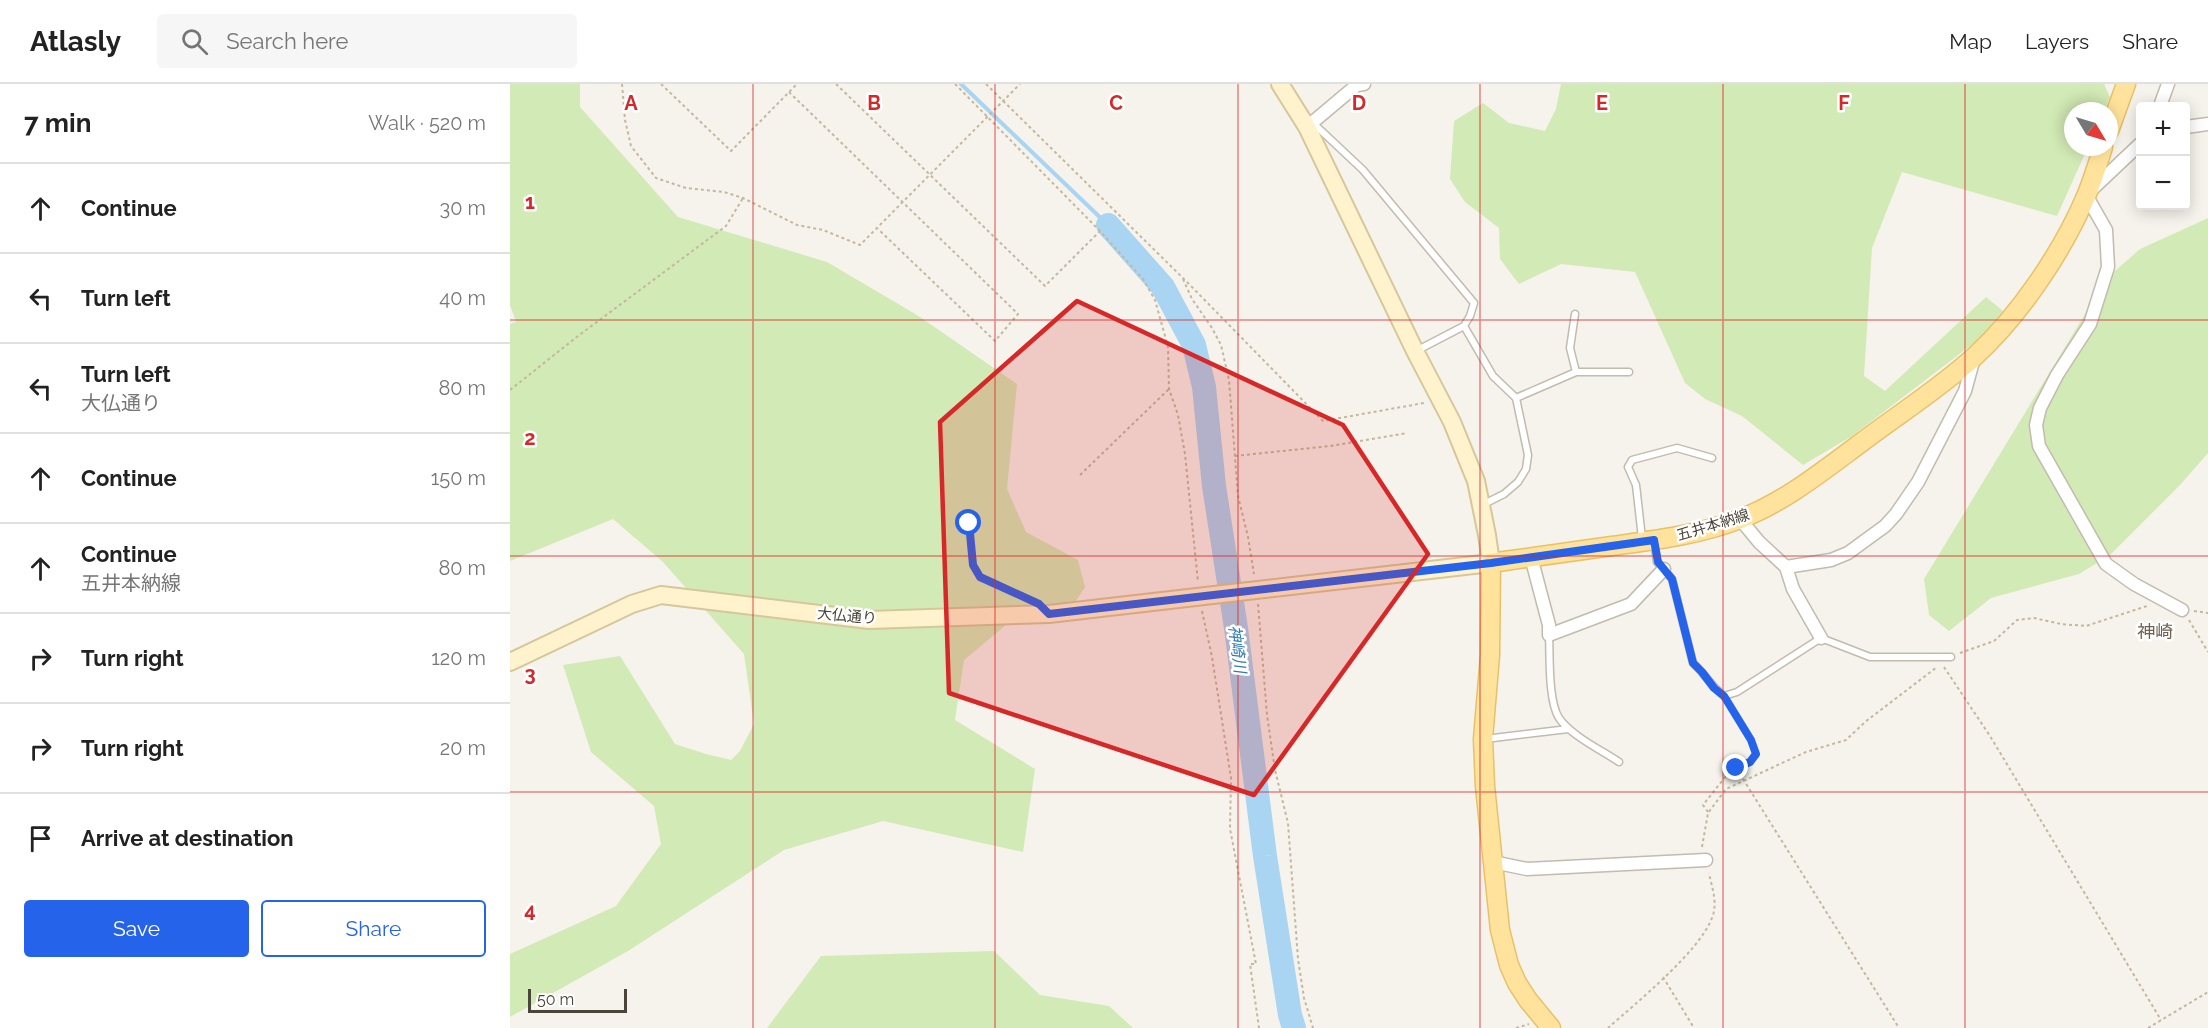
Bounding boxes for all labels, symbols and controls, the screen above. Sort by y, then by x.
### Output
search box [157,14,577,68]
text: Atlasly [30,25,121,58]
icon: search [178,25,211,58]
text: Search here [226,28,348,54]
text: Map [1949,29,1992,54]
text: Layers [2025,29,2089,54]
text: Share [2122,29,2178,54]
text: A [624,91,638,115]
text: B [867,91,881,115]
text: C [1109,91,1123,115]
text: D [1352,91,1366,115]
text: E [1596,91,1608,115]
text: F [1838,91,1850,115]
north arrow [2064,102,2118,156]
map controls [2136,102,2190,210]
button: + [2136,102,2190,156]
text: 7 min [24,108,91,138]
text: Walk · 520 m [368,111,486,135]
button: − [2136,156,2190,210]
text: 1 [525,190,535,214]
icon: ahead [24,192,57,225]
text: Continue [81,195,177,221]
text: 30 m [440,196,486,220]
icon: left [24,282,57,315]
text: Turn left [81,285,171,311]
text: 40 m [439,286,486,310]
text: Turn left [81,361,171,387]
icon: left [24,372,57,405]
text: 80 m [438,376,486,400]
text: 大仏通り [81,391,161,415]
text: 2 [524,426,536,450]
icon: ahead [24,462,57,495]
text: Continue [81,465,177,491]
text: 150 m [431,466,486,490]
street label: 五井本納線 [1674,505,1752,545]
route start [955,509,981,535]
text: Continue [81,541,177,567]
icon: ahead [24,552,57,585]
text: 80 m [438,556,486,580]
text: 五井本納線 [81,571,181,595]
street label: 大仏通り [816,604,878,628]
district label: 神崎 [2137,621,2173,642]
water label: 神崎川 [1225,624,1250,676]
icon: right [24,642,57,675]
text: Turn right [81,645,184,671]
text: 120 m [431,646,486,670]
text: 3 [524,662,536,686]
icon: right [24,732,57,765]
text: Turn right [81,735,184,761]
text: 20 m [440,736,486,760]
route end [1722,754,1748,780]
icon: arrive [24,822,57,855]
text: Arrive at destination [81,825,294,851]
text: 4 [524,898,536,922]
button: Save [24,900,249,957]
button: Share [261,900,486,957]
scale bar [528,986,627,1014]
text: 50 m [537,990,574,1009]

